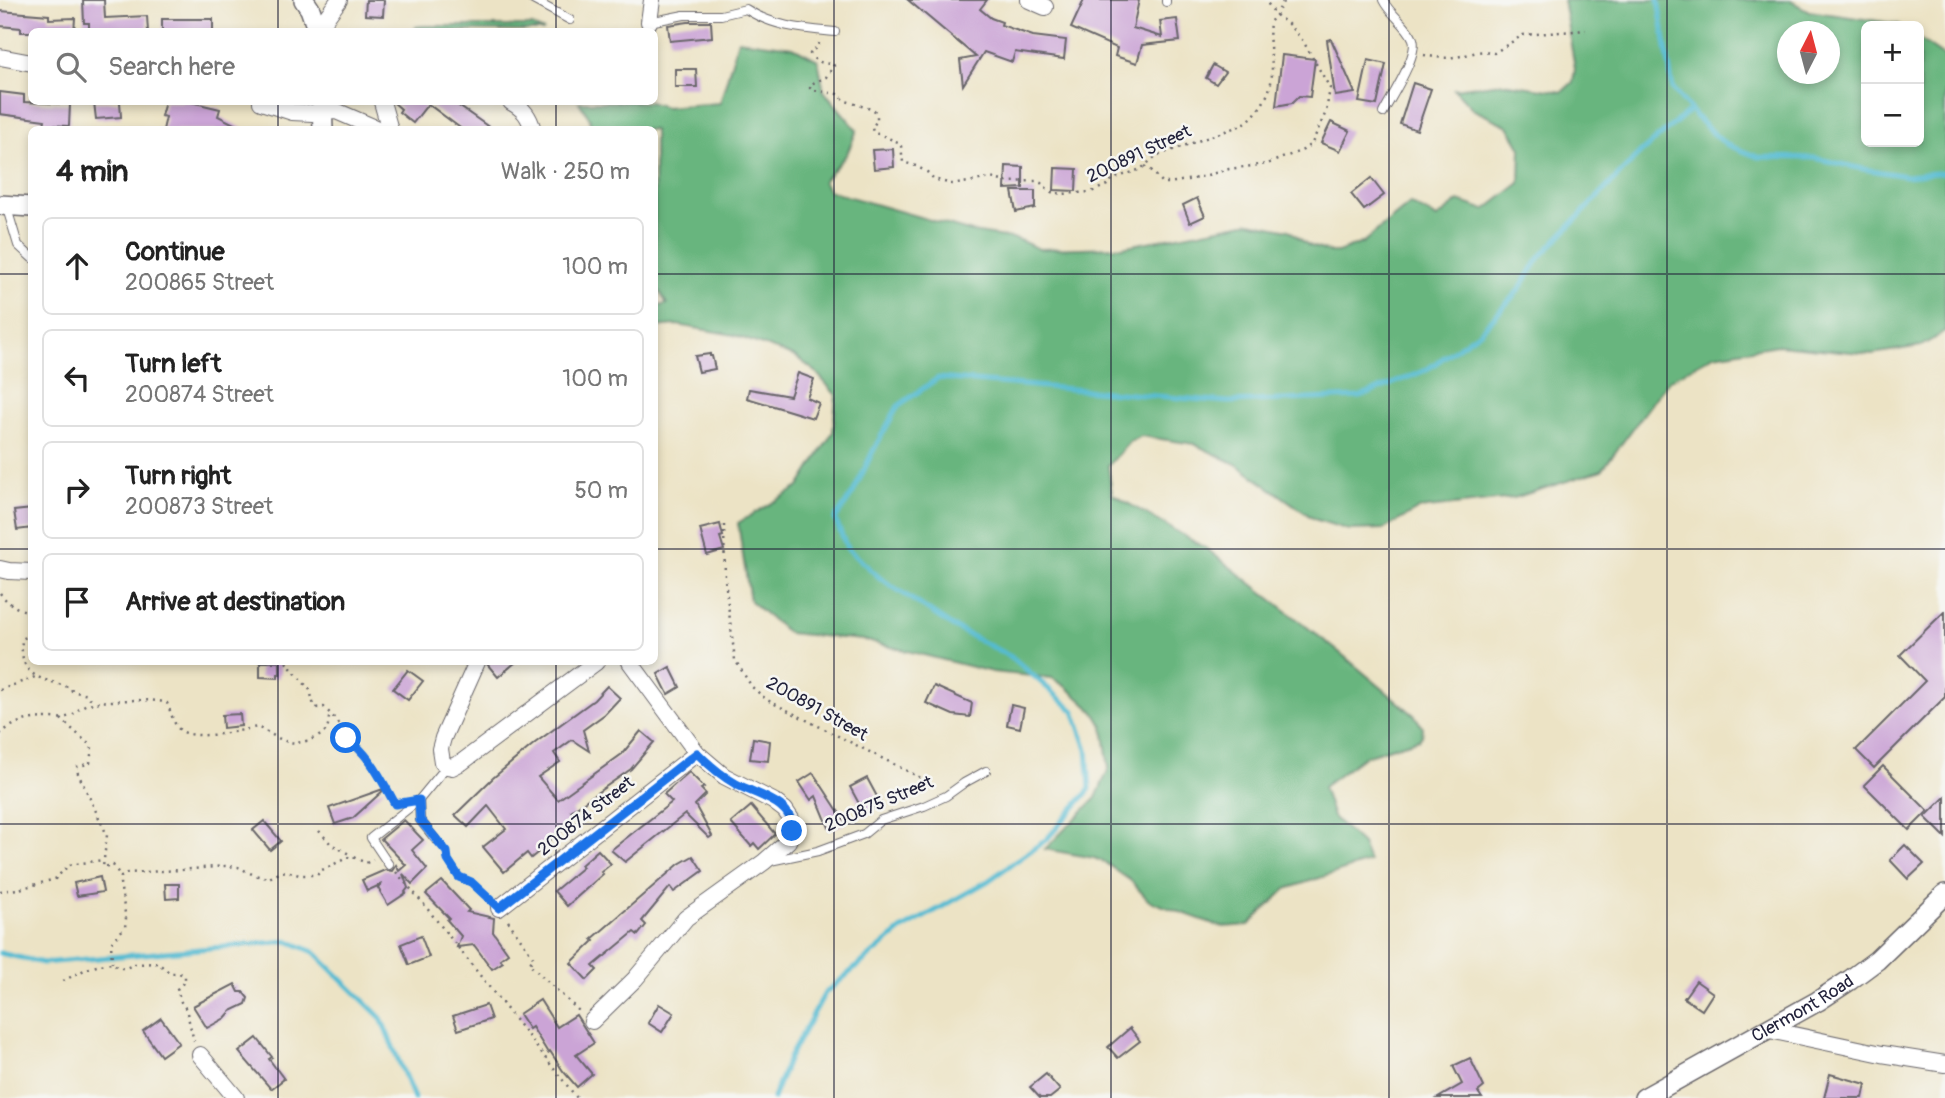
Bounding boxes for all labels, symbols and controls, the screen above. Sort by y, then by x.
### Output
north arrow [1777,21,1840,84]
map controls [1861,21,1924,147]
button: + [1861,21,1924,84]
search box [28,28,658,105]
icon: search [52,48,90,86]
text: Search here [108,51,235,83]
button: − [1861,84,1924,147]
street label: 200891 Street [1083,119,1196,188]
text: 4 min [56,153,129,190]
text: Walk · 250 m [501,157,630,186]
text: Continue [125,236,225,268]
icon: ahead [58,247,96,285]
text: 100 m [562,252,628,281]
text: 200865 Street [125,268,274,297]
text: Turn left [125,348,221,380]
icon: left [58,359,96,397]
text: 100 m [562,364,628,393]
text: 200874 Street [125,380,274,409]
text: Turn right [125,460,231,492]
icon: right [58,471,96,509]
text: 50 m [574,476,628,505]
text: 200873 Street [125,492,273,521]
icon: arrive [58,583,96,621]
text: Arrive at destination [125,586,345,618]
street label: 200891 Street [762,672,873,747]
route start [330,722,361,753]
street label: 200874 Street [533,771,640,861]
street label: 200875 Street [821,771,937,837]
route end [776,815,807,846]
street label: Clermont Road [1747,969,1858,1047]

